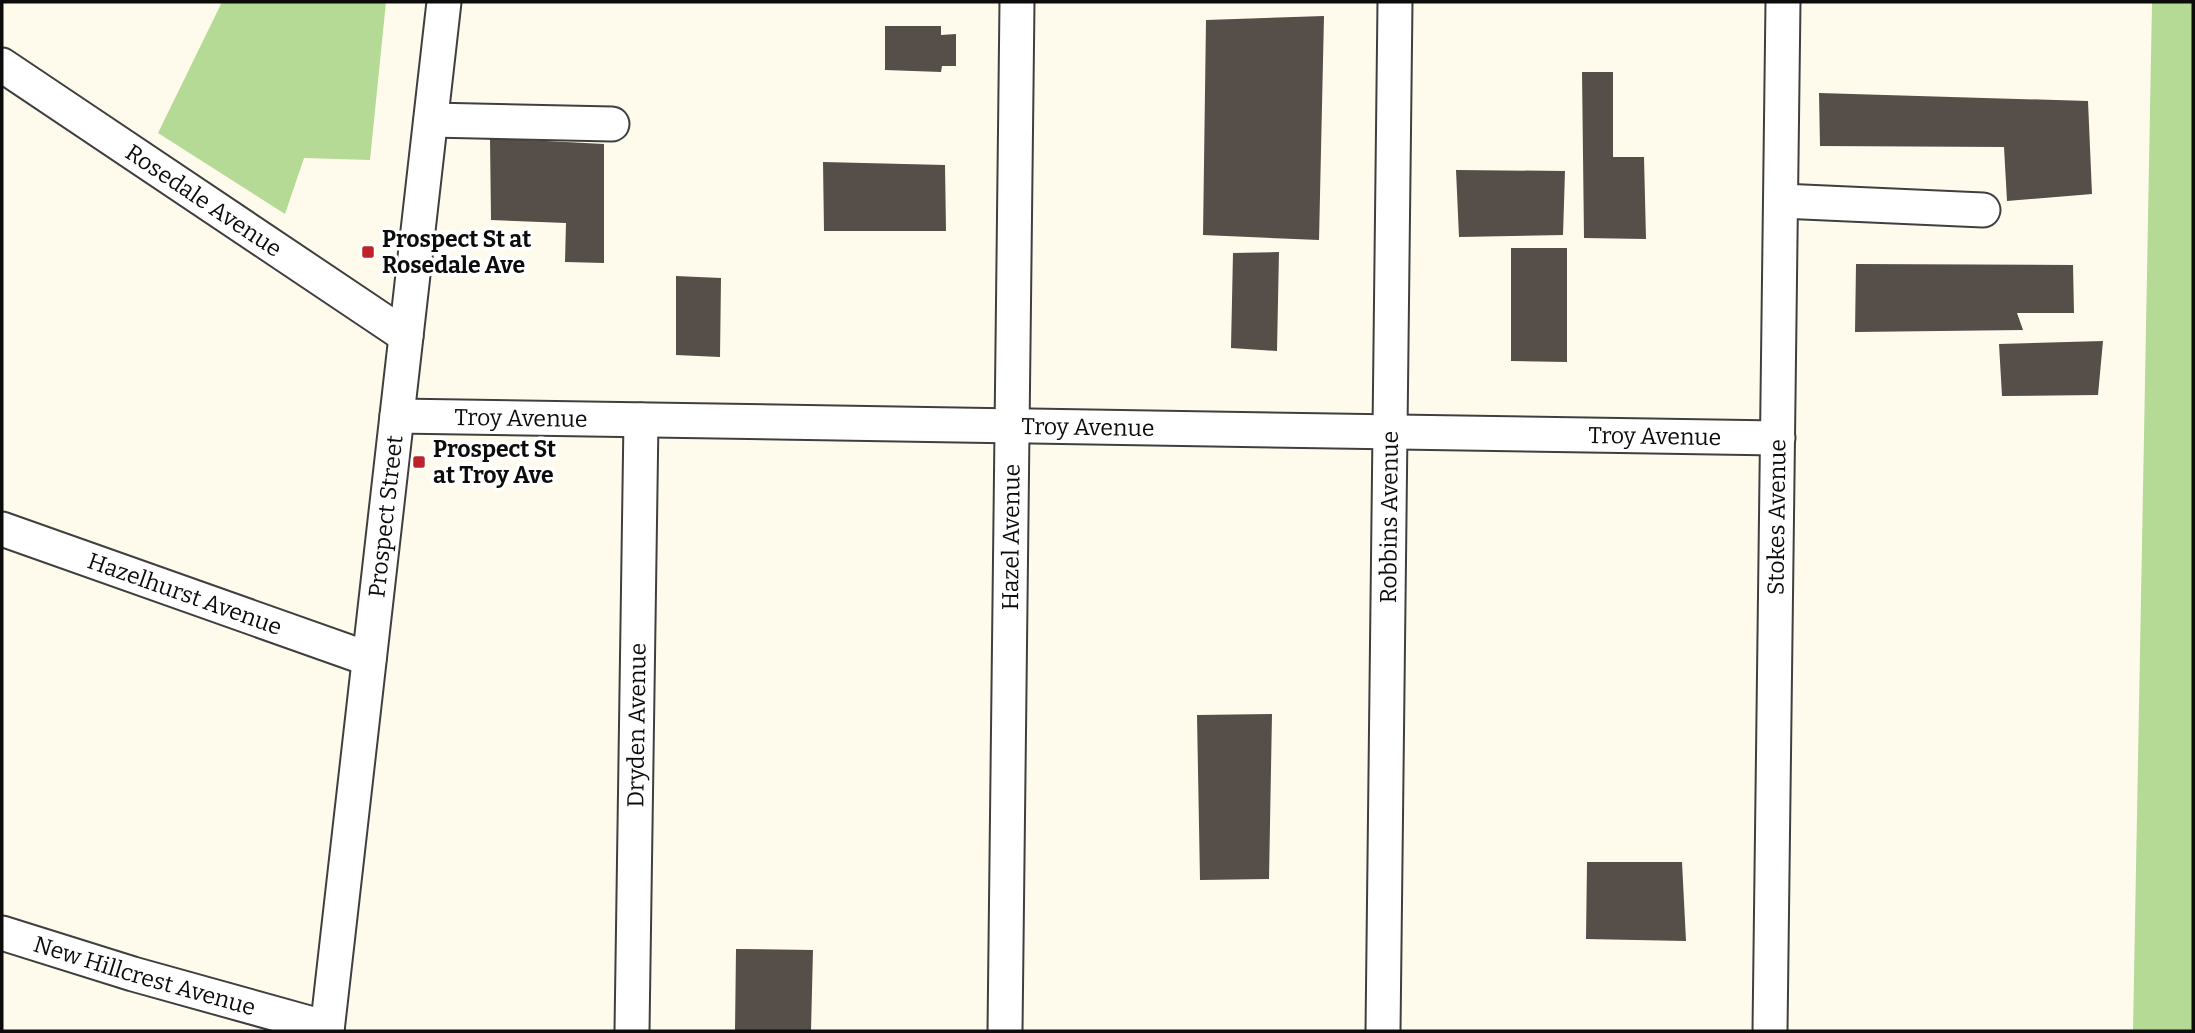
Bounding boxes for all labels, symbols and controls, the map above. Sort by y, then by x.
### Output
street label: Rosedale Avenue [120,138,287,263]
place label: Prospect St at Rosedale Ave [382,225,531,279]
marker: Prospect St at Rosedale Ave [360,244,376,260]
street label: Troy Avenue [454,403,588,433]
street label: Troy Avenue [1021,412,1155,442]
street label: Troy Avenue [1588,421,1722,451]
street label: Robbins Avenue [1374,431,1404,603]
street label: Prospect Street [362,434,409,599]
place label: Prospect St at Troy Ave [433,435,556,489]
street label: Stokes Avenue [1762,439,1791,595]
marker: Prospect St at Troy Ave [411,454,427,470]
street label: Hazel Avenue [996,464,1026,610]
street label: Hazelhurst Avenue [84,547,286,641]
street label: Dryden Avenue [621,643,652,808]
street label: New Hillcrest Avenue [30,930,259,1021]

